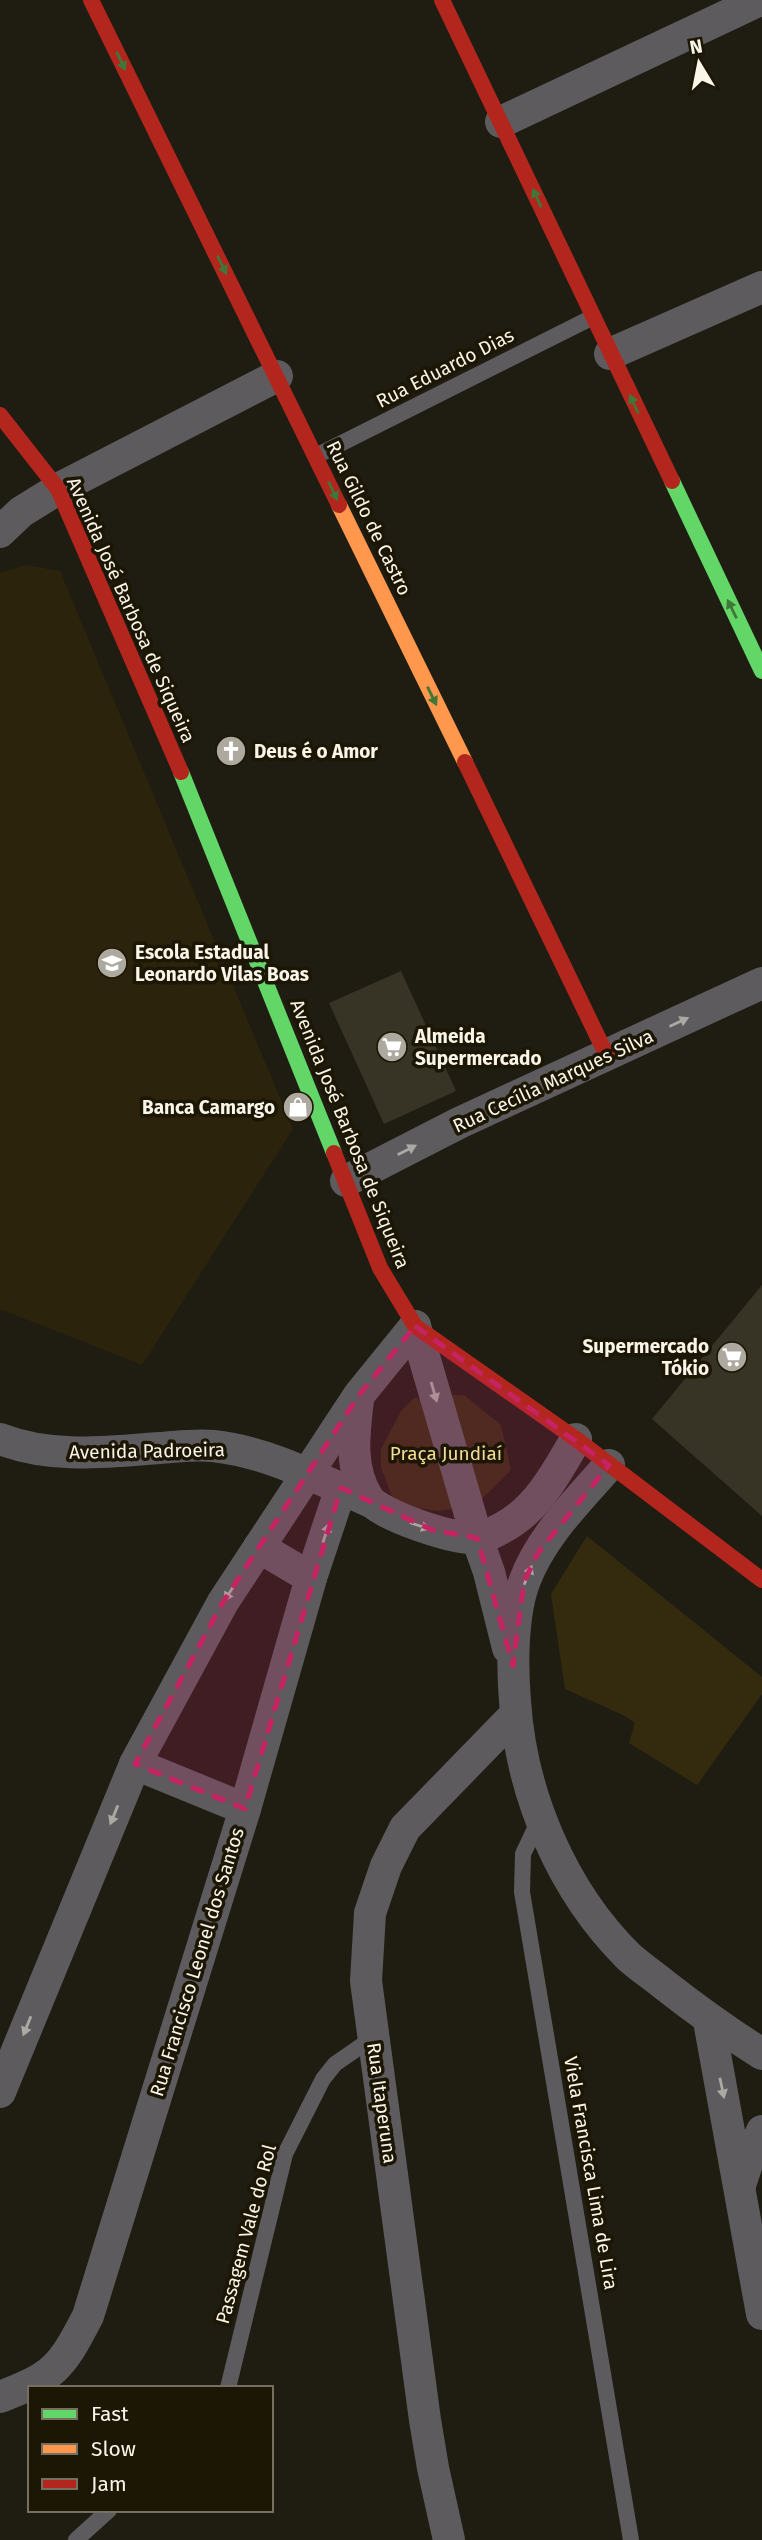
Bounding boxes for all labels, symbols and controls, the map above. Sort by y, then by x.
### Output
north arrow [664,28,734,98]
text: N [688,34,704,59]
one-way arrow [116,51,127,71]
one-way arrow [531,188,543,208]
one-way arrow [217,255,228,275]
street label: Rua Eduardo Dias [372,323,518,413]
one-way arrow [628,394,640,414]
street label: Rua Gildo de Castro [322,437,416,599]
street label: Avenida José Barbosa de Siqueira [62,474,200,746]
one-way arrow [327,481,338,502]
one-way arrow [727,599,738,619]
one-way arrow [426,686,438,706]
church icon: Deus é o Amor [214,734,248,768]
place label: Deus é o Amor [254,740,378,763]
place label: Escola Estadual Leonardo Vilas Boas [135,941,309,986]
school or university icon: Escola Estadual Leonardo Vilas Boas [95,946,129,980]
street label: Avenida José Barbosa de Siqueira [285,996,415,1272]
one-way arrow [669,1016,689,1028]
street label: Rua Cecília Marques Silva [449,1024,657,1138]
place label: Almeida Supermercado [414,1025,542,1070]
supermarket icon: Almeida Supermercado [375,1030,409,1064]
shop icon: Banca Camargo [281,1090,315,1124]
place label: Banca Camargo [142,1096,275,1119]
one-way arrow [397,1145,417,1156]
place label: Supermercado Tókio [582,1335,709,1380]
supermarket icon: Supermercado Tókio [715,1340,749,1374]
one-way arrow [429,1381,440,1403]
street label: Avenida Padroeira [69,1438,225,1464]
park label: Praça Jundiaí [390,1442,502,1465]
one-way arrow [410,1521,431,1532]
one-way arrow [321,1522,332,1543]
one-way arrow [523,1565,534,1586]
one-way arrow [223,1583,237,1601]
one-way arrow [108,1805,119,1826]
street label: Rua Francisco Leonel dos Santos [145,1825,249,2099]
one-way arrow [22,2015,33,2036]
street label: Rua Itaperuna [362,2041,402,2165]
street label: Viela Francisca Lima de Lira [559,2055,623,2291]
one-way arrow [716,2077,727,2099]
street label: Passagem Vale do Rol [211,2141,281,2326]
legend [28,2386,273,2512]
text: Fast [91,2401,129,2427]
text: Slow [91,2436,136,2462]
text: Jam [91,2471,127,2497]

